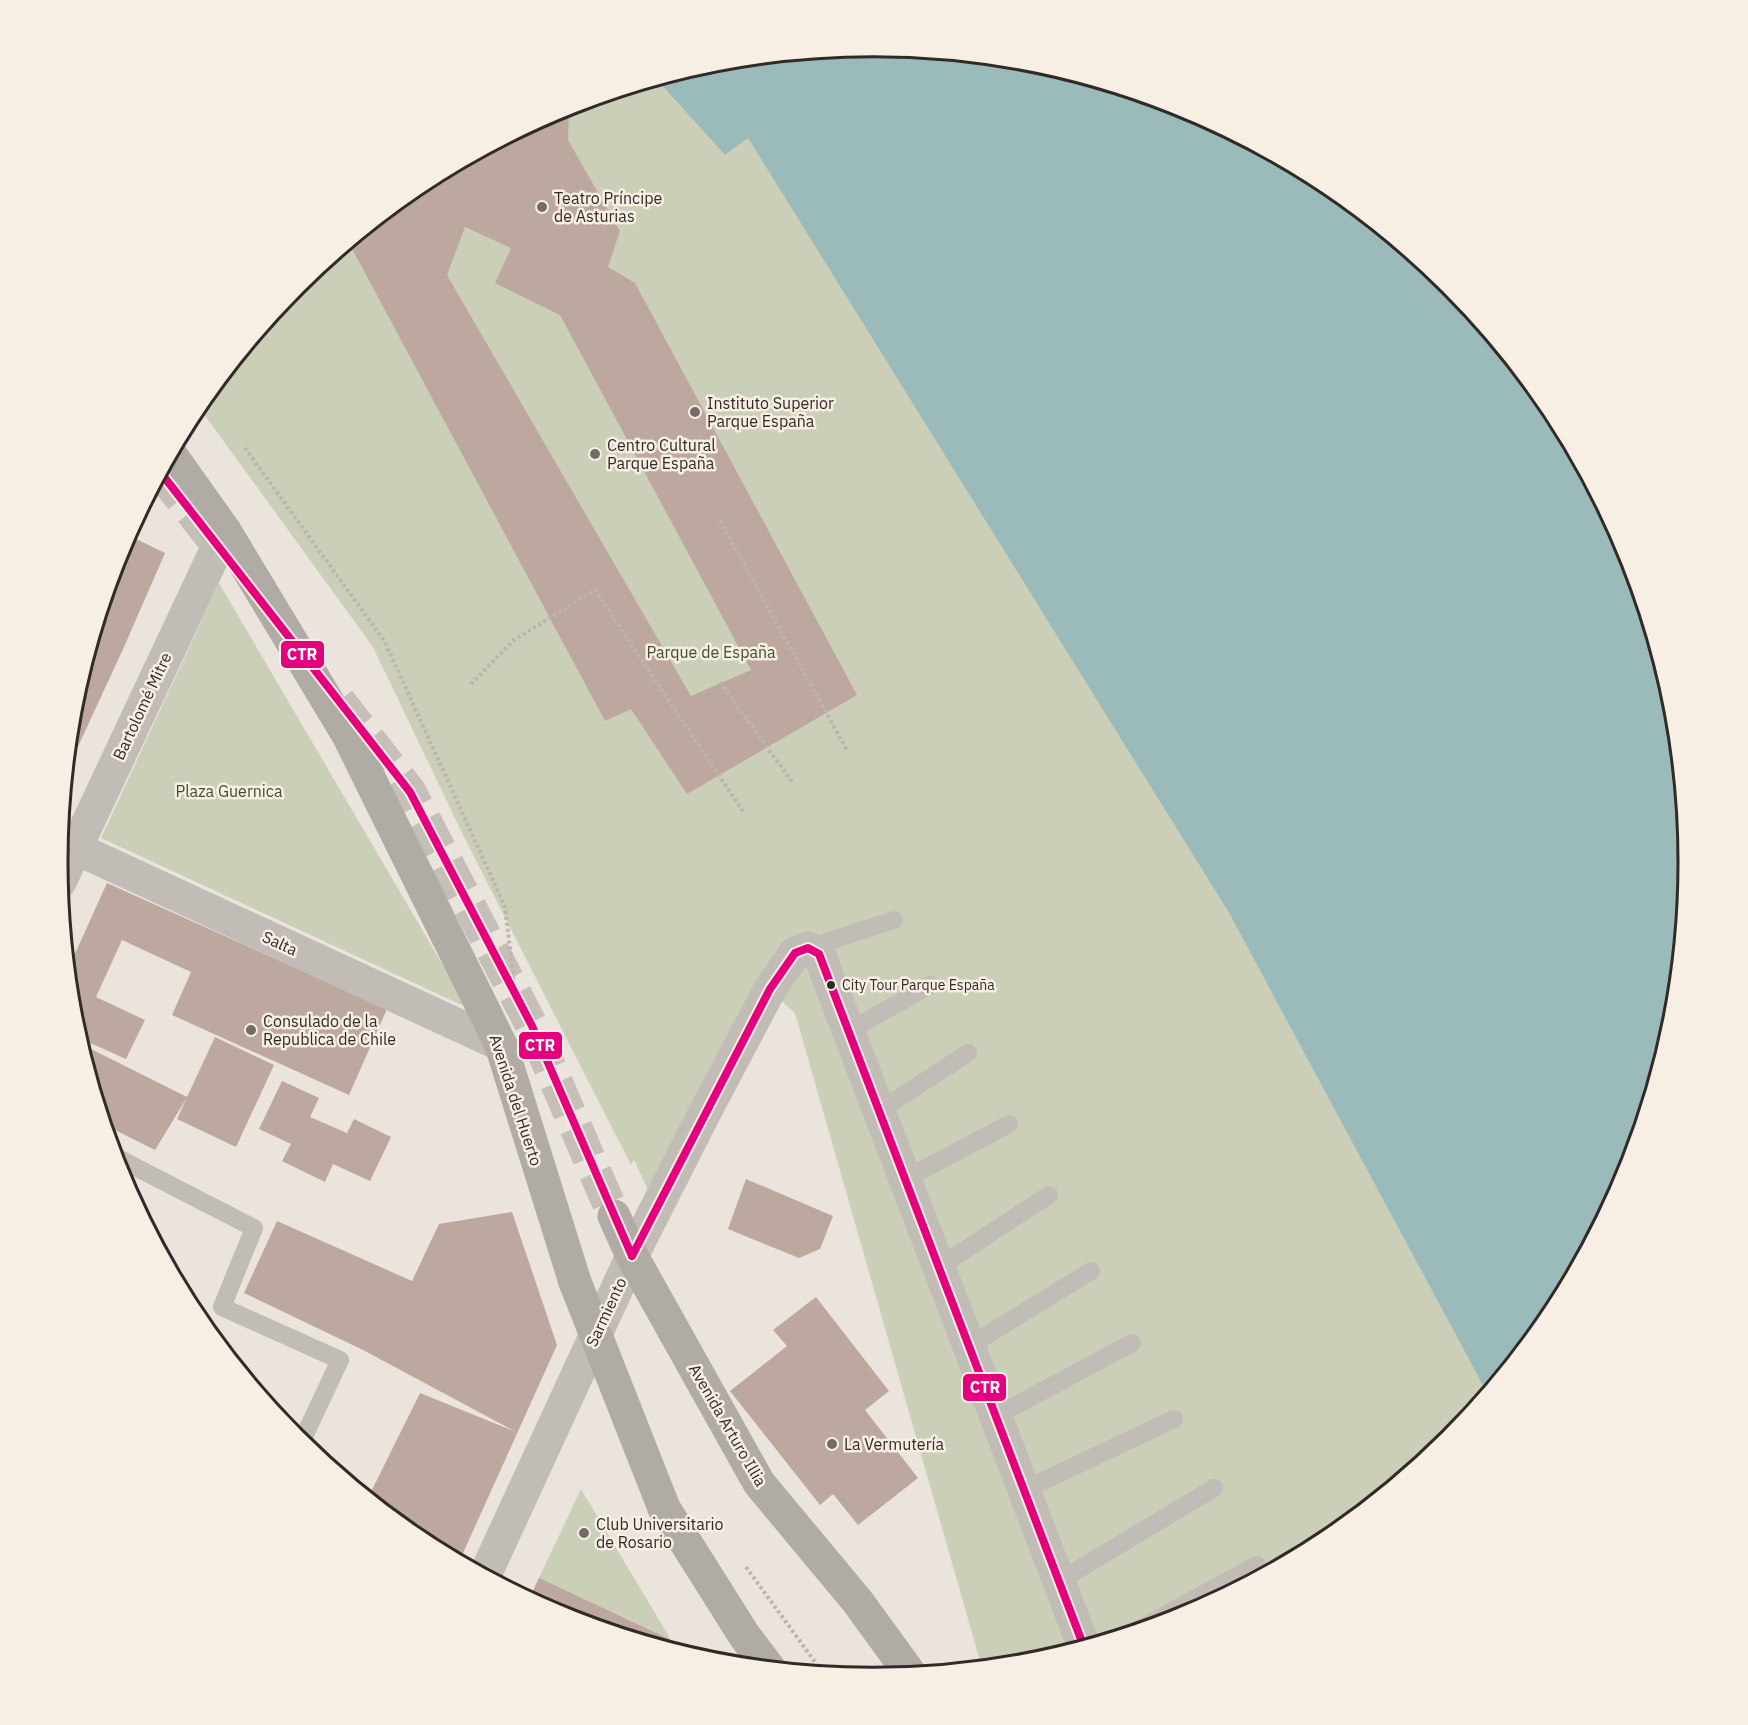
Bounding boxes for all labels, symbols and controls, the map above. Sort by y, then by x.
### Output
place label: Teatro Príncipe de Asturias [554,188,662,226]
marker: Teatro Príncipe de Asturias [535,200,549,214]
place label: Instituto Superior Parque España [707,393,834,431]
marker: Instituto Superior Parque España [688,405,702,419]
place label: Centro Cultural Parque España [607,435,716,473]
marker: Centro Cultural Parque España [588,447,602,461]
line badge: CTR [280,640,325,669]
park label: Parque de España [646,642,776,662]
text: CTR [287,644,317,664]
street label: Bartolomé Mitre [108,649,176,763]
park label: Plaza Guernica [176,781,283,801]
street label: Salta [259,926,301,960]
place label: City Tour Parque España [842,976,995,994]
marker: City Tour Parque España [825,979,837,991]
place label: Consulado de la Republica de Chile [263,1011,396,1049]
marker: Consulado de la Republica de Chile [244,1023,258,1037]
line badge: CTR [518,1031,563,1060]
street label: Avenida del Huerto [485,1032,547,1168]
text: CTR [525,1035,555,1055]
street label: Sarmiento [581,1274,631,1350]
street label: Avenida Arturo Illia [685,1360,771,1490]
line badge: CTR [962,1373,1007,1402]
text: CTR [970,1377,1000,1397]
place label: La Vermutería [844,1434,945,1454]
marker: La Vermutería [825,1437,839,1451]
place label: Club Universitario de Rosario [596,1514,724,1552]
marker: Club Universitario de Rosario [577,1526,591,1540]

